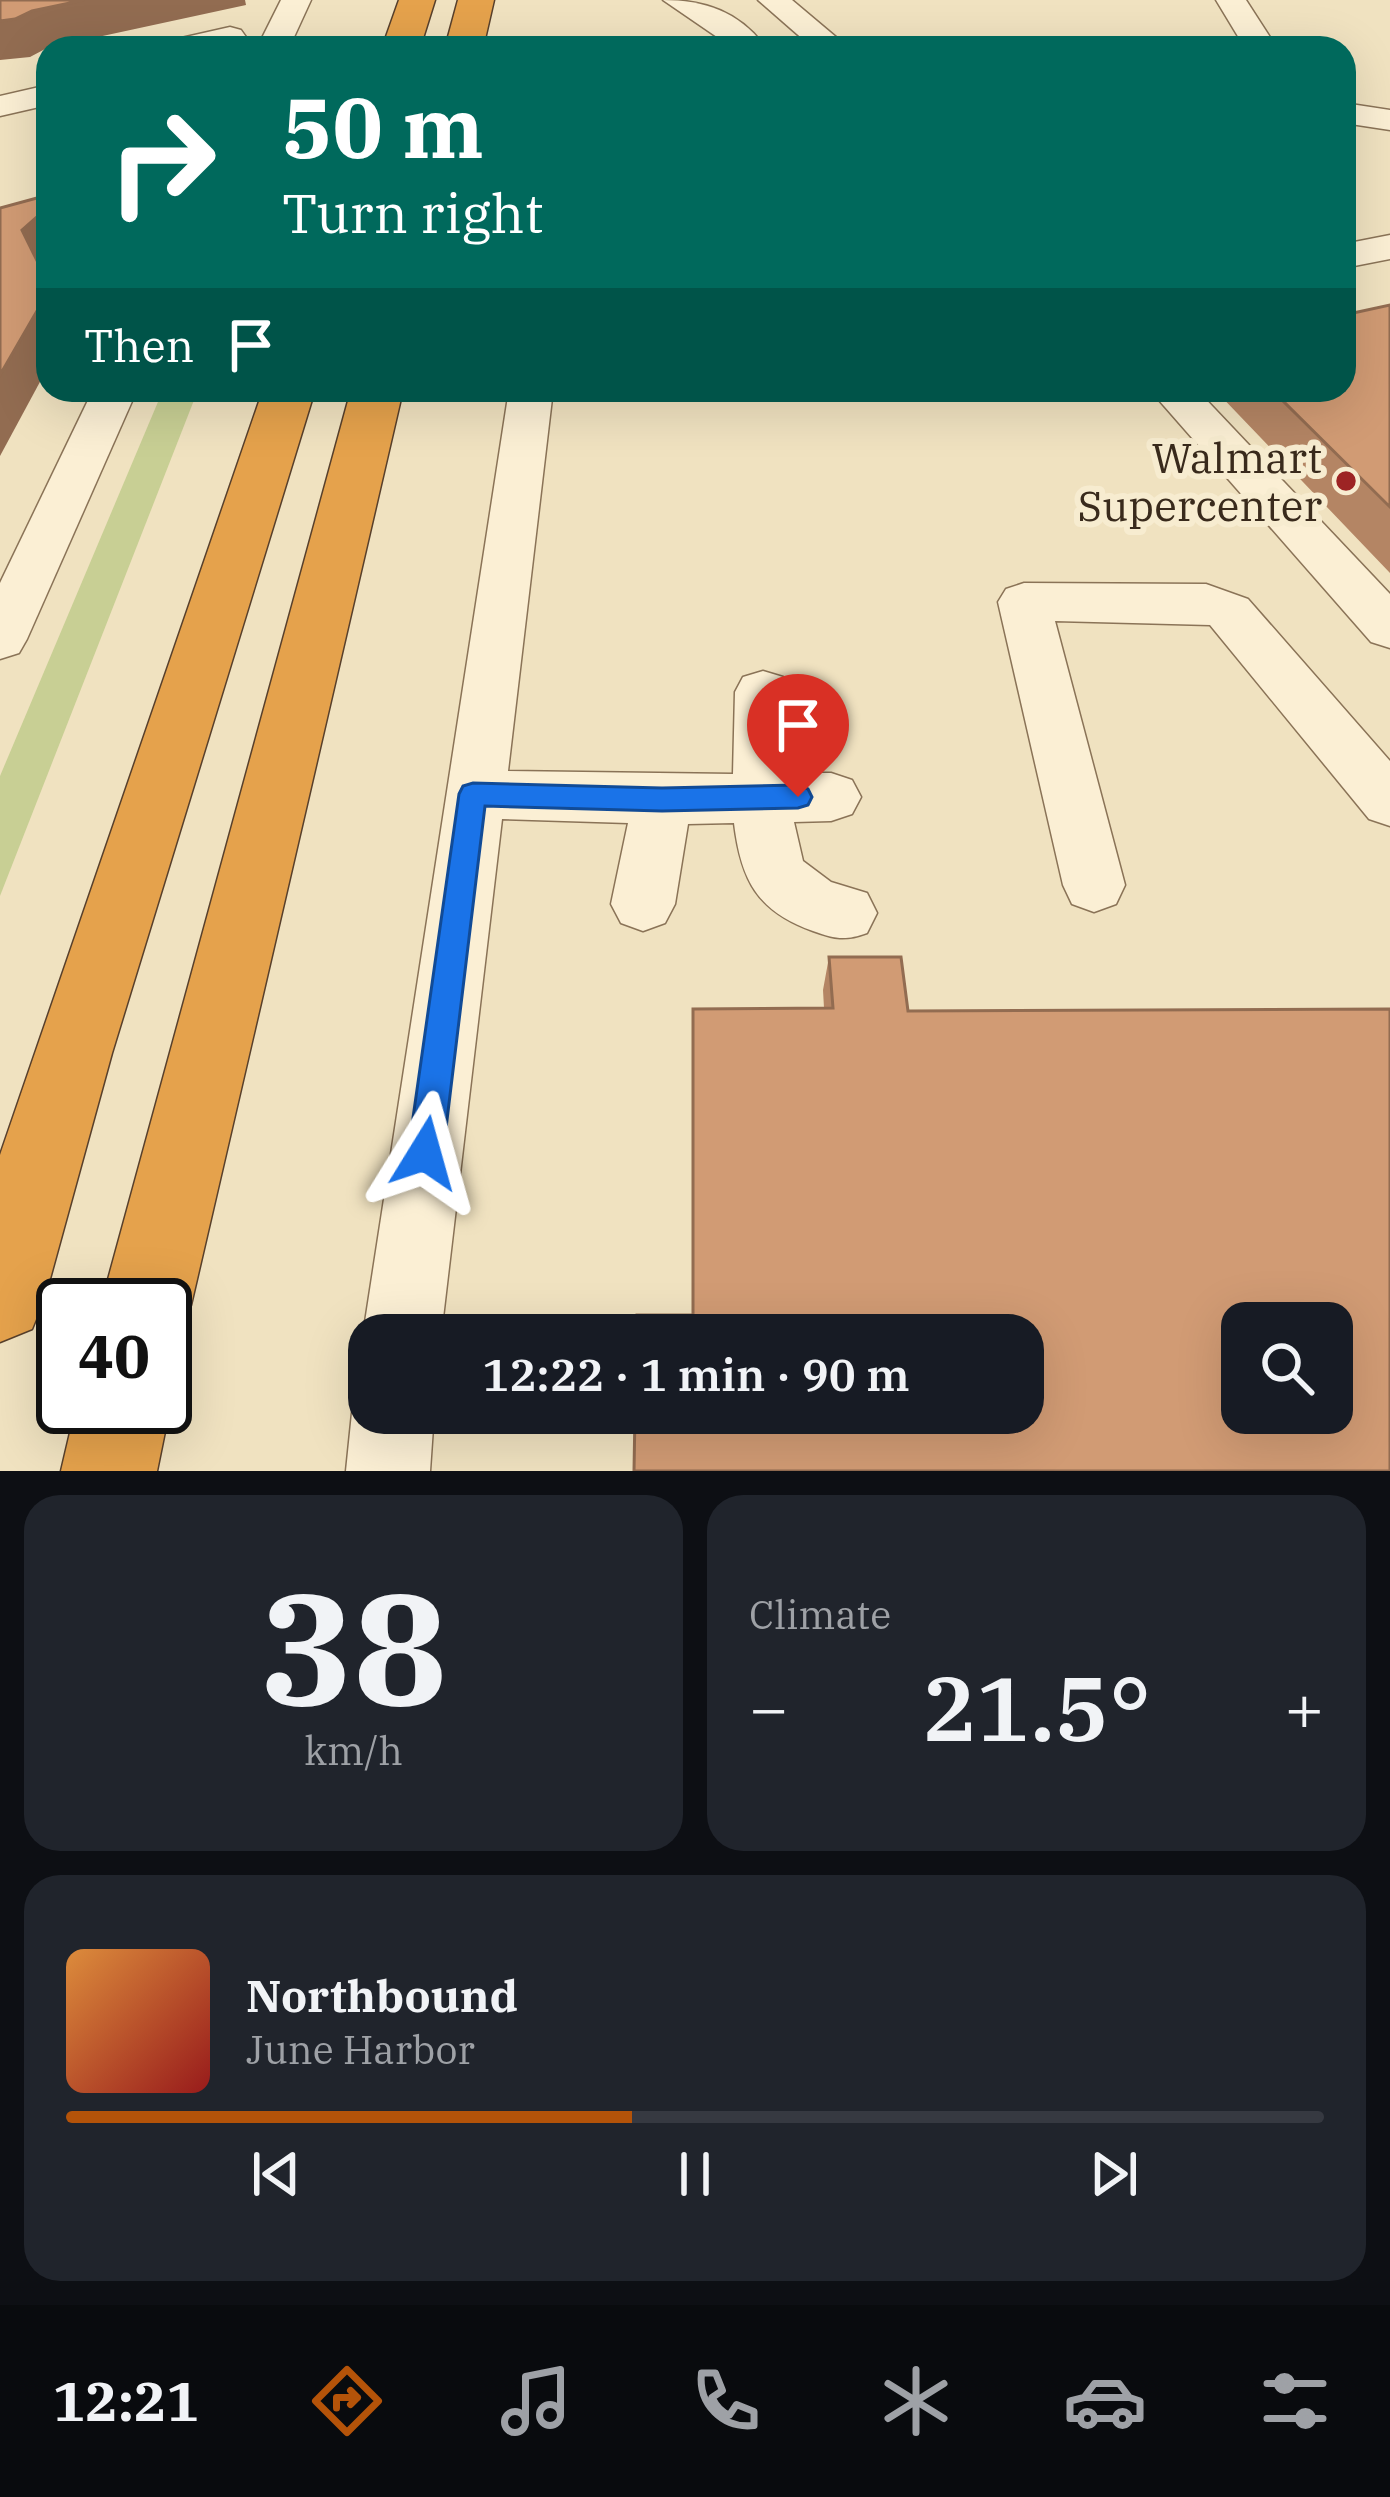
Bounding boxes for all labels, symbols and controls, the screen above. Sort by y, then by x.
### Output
text: 50 m [282,72,484,181]
icon: right [84,84,240,240]
text: Turn right [282,178,544,248]
icon: arrive [218,312,284,378]
text: Then [84,316,194,374]
place label: Walmart Supercenter [1077,430,1322,533]
marker: Walmart Supercenter [1333,468,1359,494]
pin [747,674,849,797]
icon: arrive [765,692,831,758]
position arrow [362,1090,488,1216]
speed limit sign: 40 [36,1278,192,1434]
map controls [1221,1302,1353,1434]
button: search [1221,1302,1353,1434]
text: 12:22 · 1 min · 90 m [482,1345,910,1403]
text: 38 [260,1545,447,1748]
text: Climate [749,1589,891,1640]
text: 21.5° [922,1649,1151,1766]
text: − [749,1664,789,1750]
text: + [1284,1664,1324,1750]
text: km/h [304,1725,403,1776]
text: Northbound [246,1966,518,2024]
text: June Harbor [246,2024,475,2075]
icon: previous [243,2141,309,2207]
icon: pause [662,2141,728,2207]
icon: next [1081,2141,1147,2207]
icon: directions [305,2359,389,2443]
icon: music [494,2359,578,2443]
icon: phone [684,2359,768,2443]
icon: climate [874,2359,958,2443]
icon: car [1063,2359,1147,2443]
icon: filters [1253,2359,1337,2443]
text: 12:21 [53,2366,199,2436]

